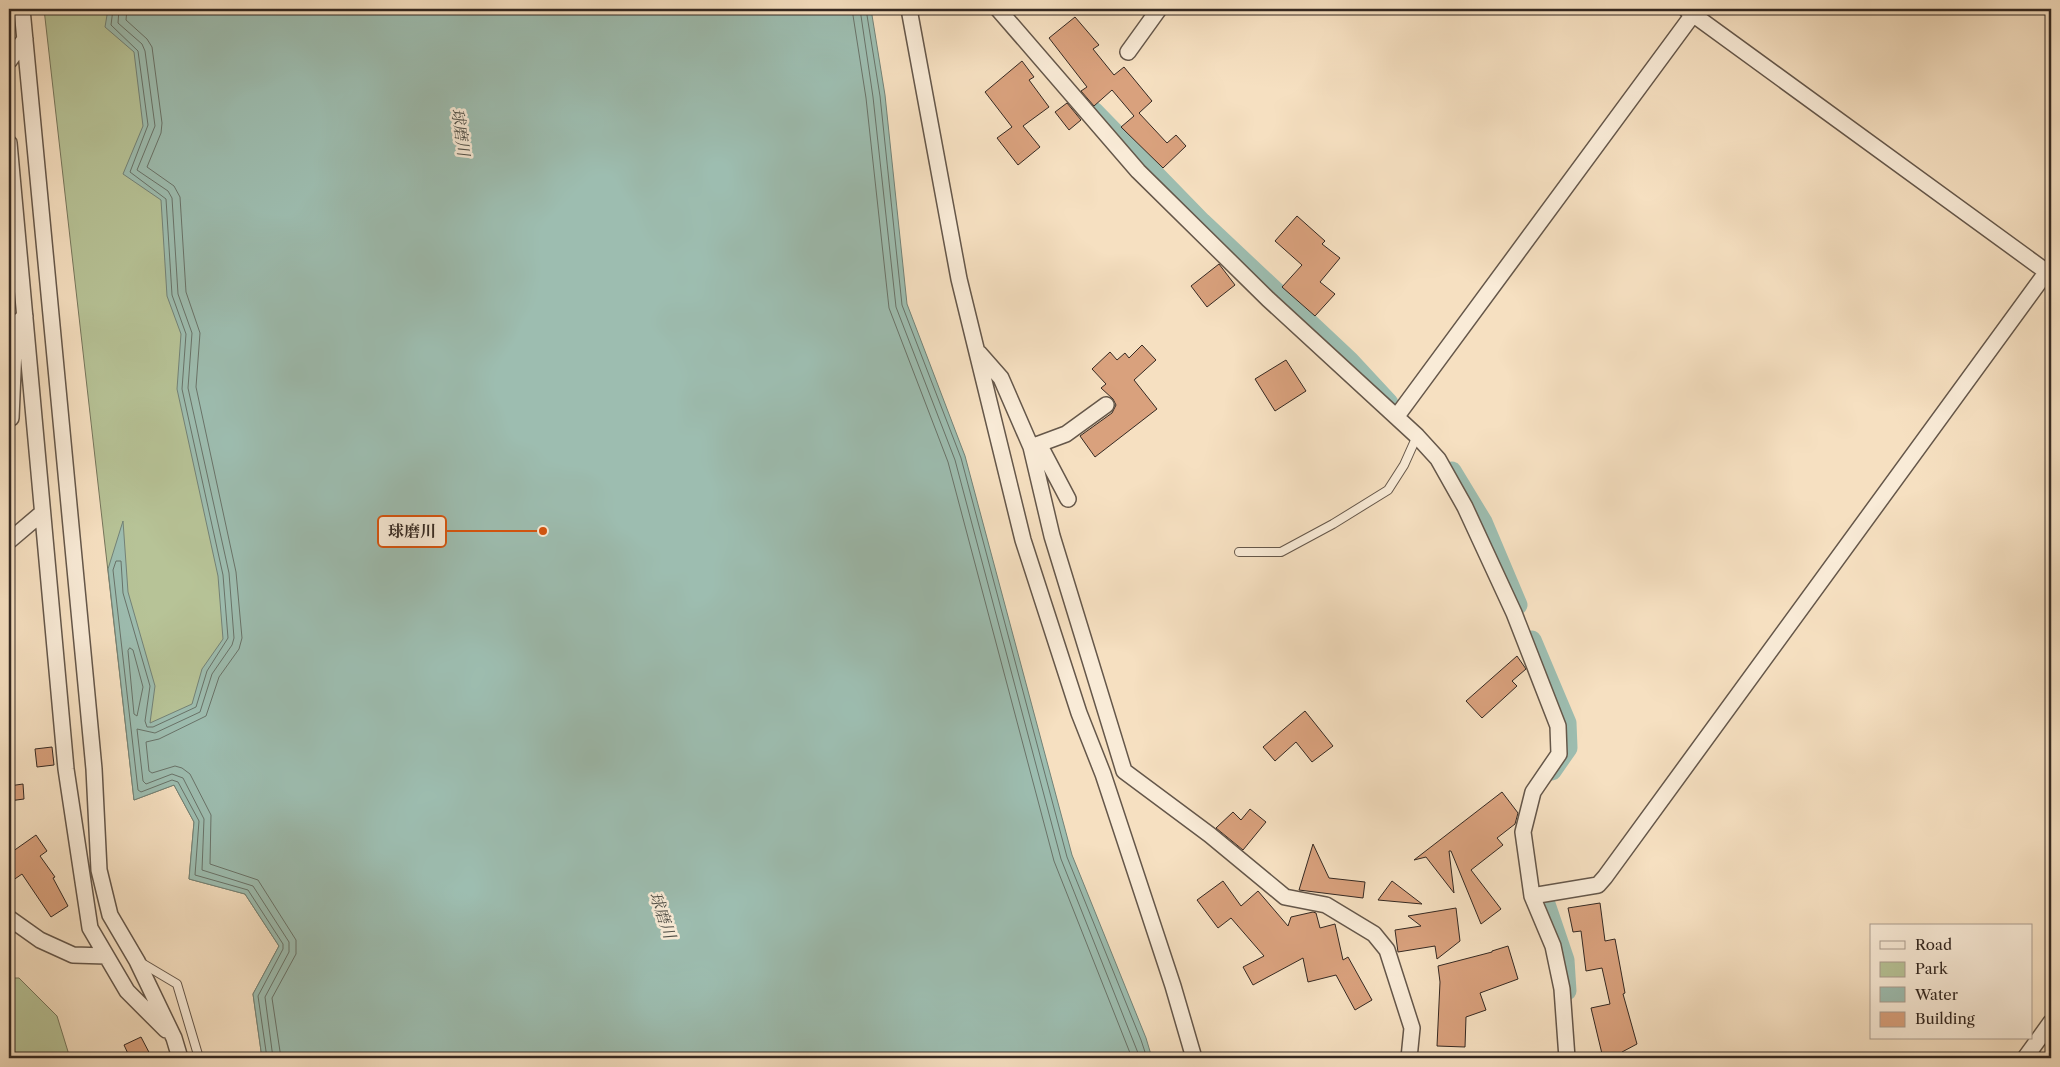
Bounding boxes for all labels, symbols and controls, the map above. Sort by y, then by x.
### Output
water label: 球磨川 [448,107,475,159]
callout: 球磨川 [378,516,446,547]
text: 球磨川 [388,521,436,541]
water label: 球磨川 [646,889,681,943]
legend [1870,924,2032,1040]
text: Road [1915,935,1952,954]
text: Park [1915,959,1949,978]
text: Water [1914,985,1959,1004]
text: Building [1915,1009,1975,1028]

